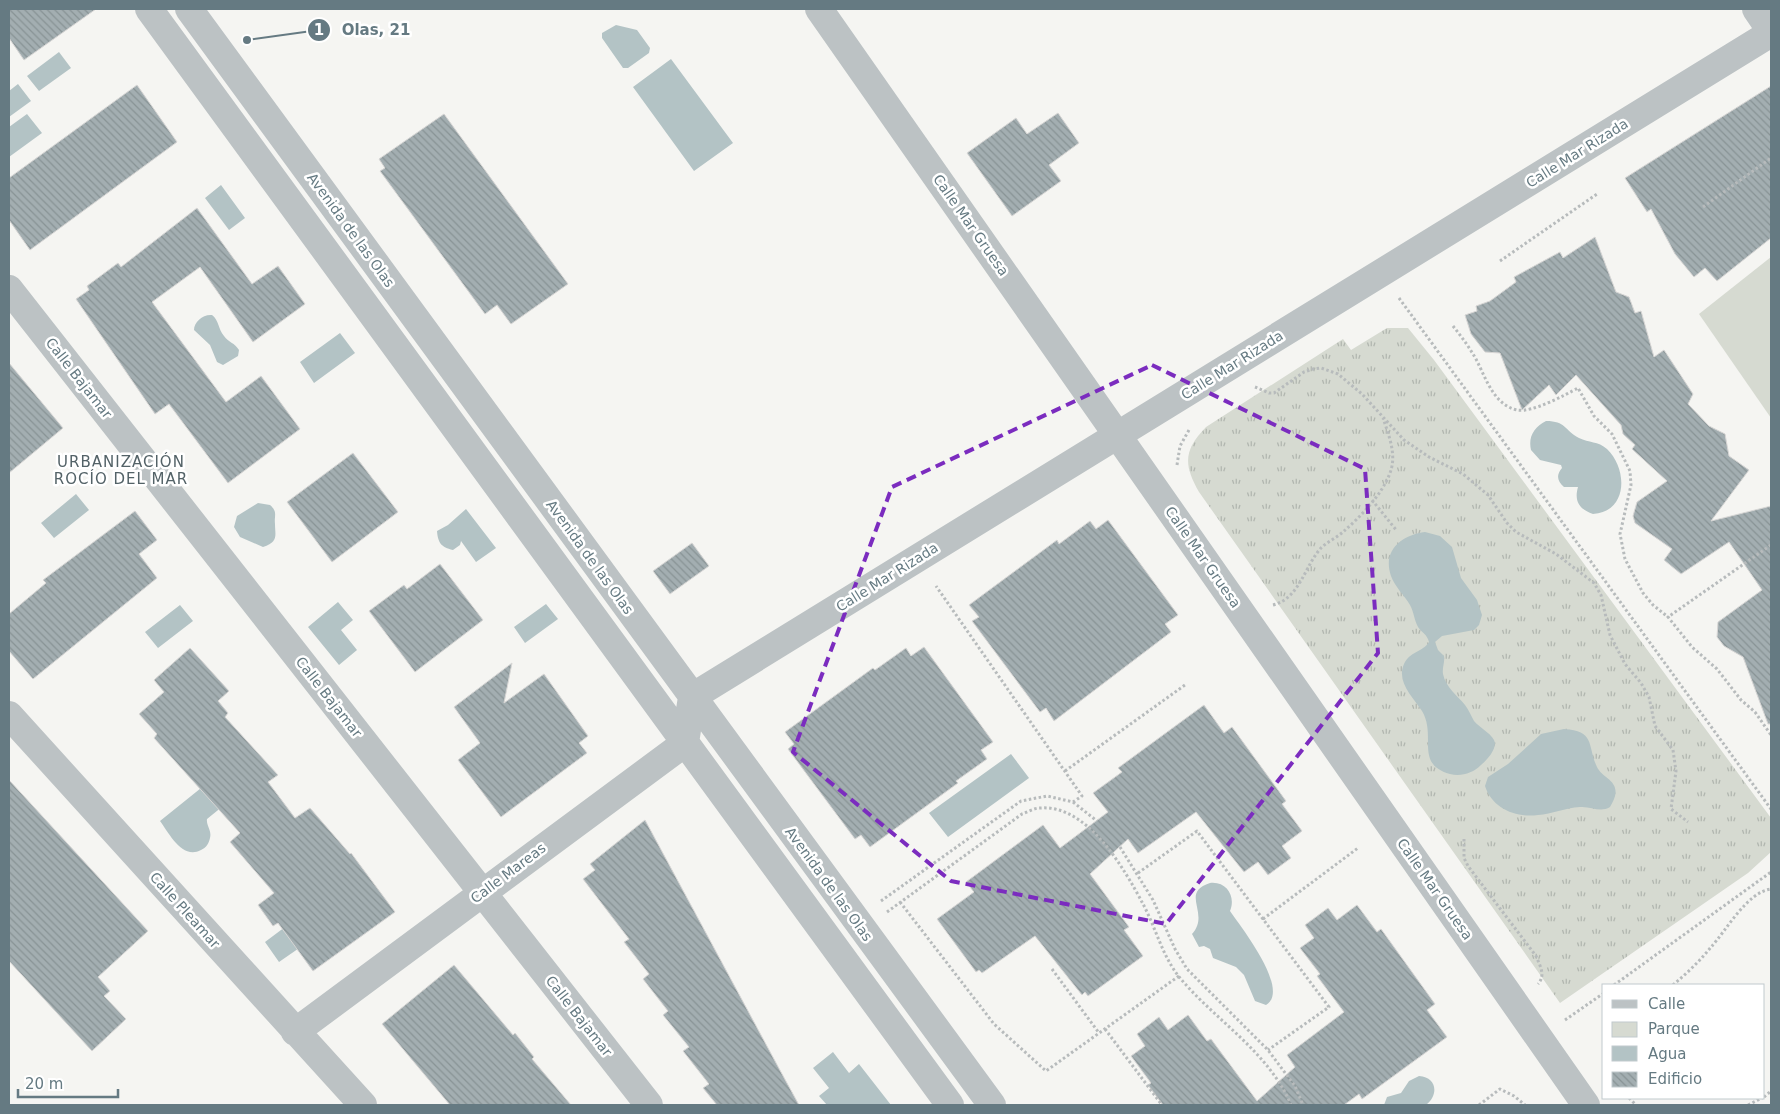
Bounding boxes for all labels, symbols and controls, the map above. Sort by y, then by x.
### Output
callout: Olas, 21 [307,15,420,45]
text: 1 [314,21,324,39]
text: Olas, 21 [342,21,410,39]
street label: Calle Mar Rizada [1523,115,1631,191]
street label: Avenida de las Olas [304,170,398,290]
street label: Calle Mar Gruesa [930,171,1012,279]
street label: Calle Mar Rizada [1178,327,1286,403]
street label: Calle Bajamar [43,335,116,422]
district label: URBANIZACIÓN ROCÍO DEL MAR [54,452,188,488]
street label: Avenida de las Olas [543,497,637,617]
street label: Calle Mar Gruesa [1162,503,1244,611]
street label: Calle Mar Rizada [833,539,941,615]
street label: Calle Bajamar [293,654,366,741]
street label: Avenida de las Olas [782,824,876,944]
street label: Calle Mar Gruesa [1394,835,1476,943]
street label: Calle Mareas [467,840,549,906]
street label: Calle Pleamar [147,869,223,951]
street label: Calle Bajamar [543,973,616,1060]
legend [1602,984,1765,1099]
text: Calle [1648,995,1685,1013]
text: Parque [1648,1020,1700,1038]
text: Agua [1648,1045,1686,1063]
scale bar [18,1066,118,1098]
text: Edificio [1648,1070,1702,1088]
text: 20 m [25,1075,63,1093]

